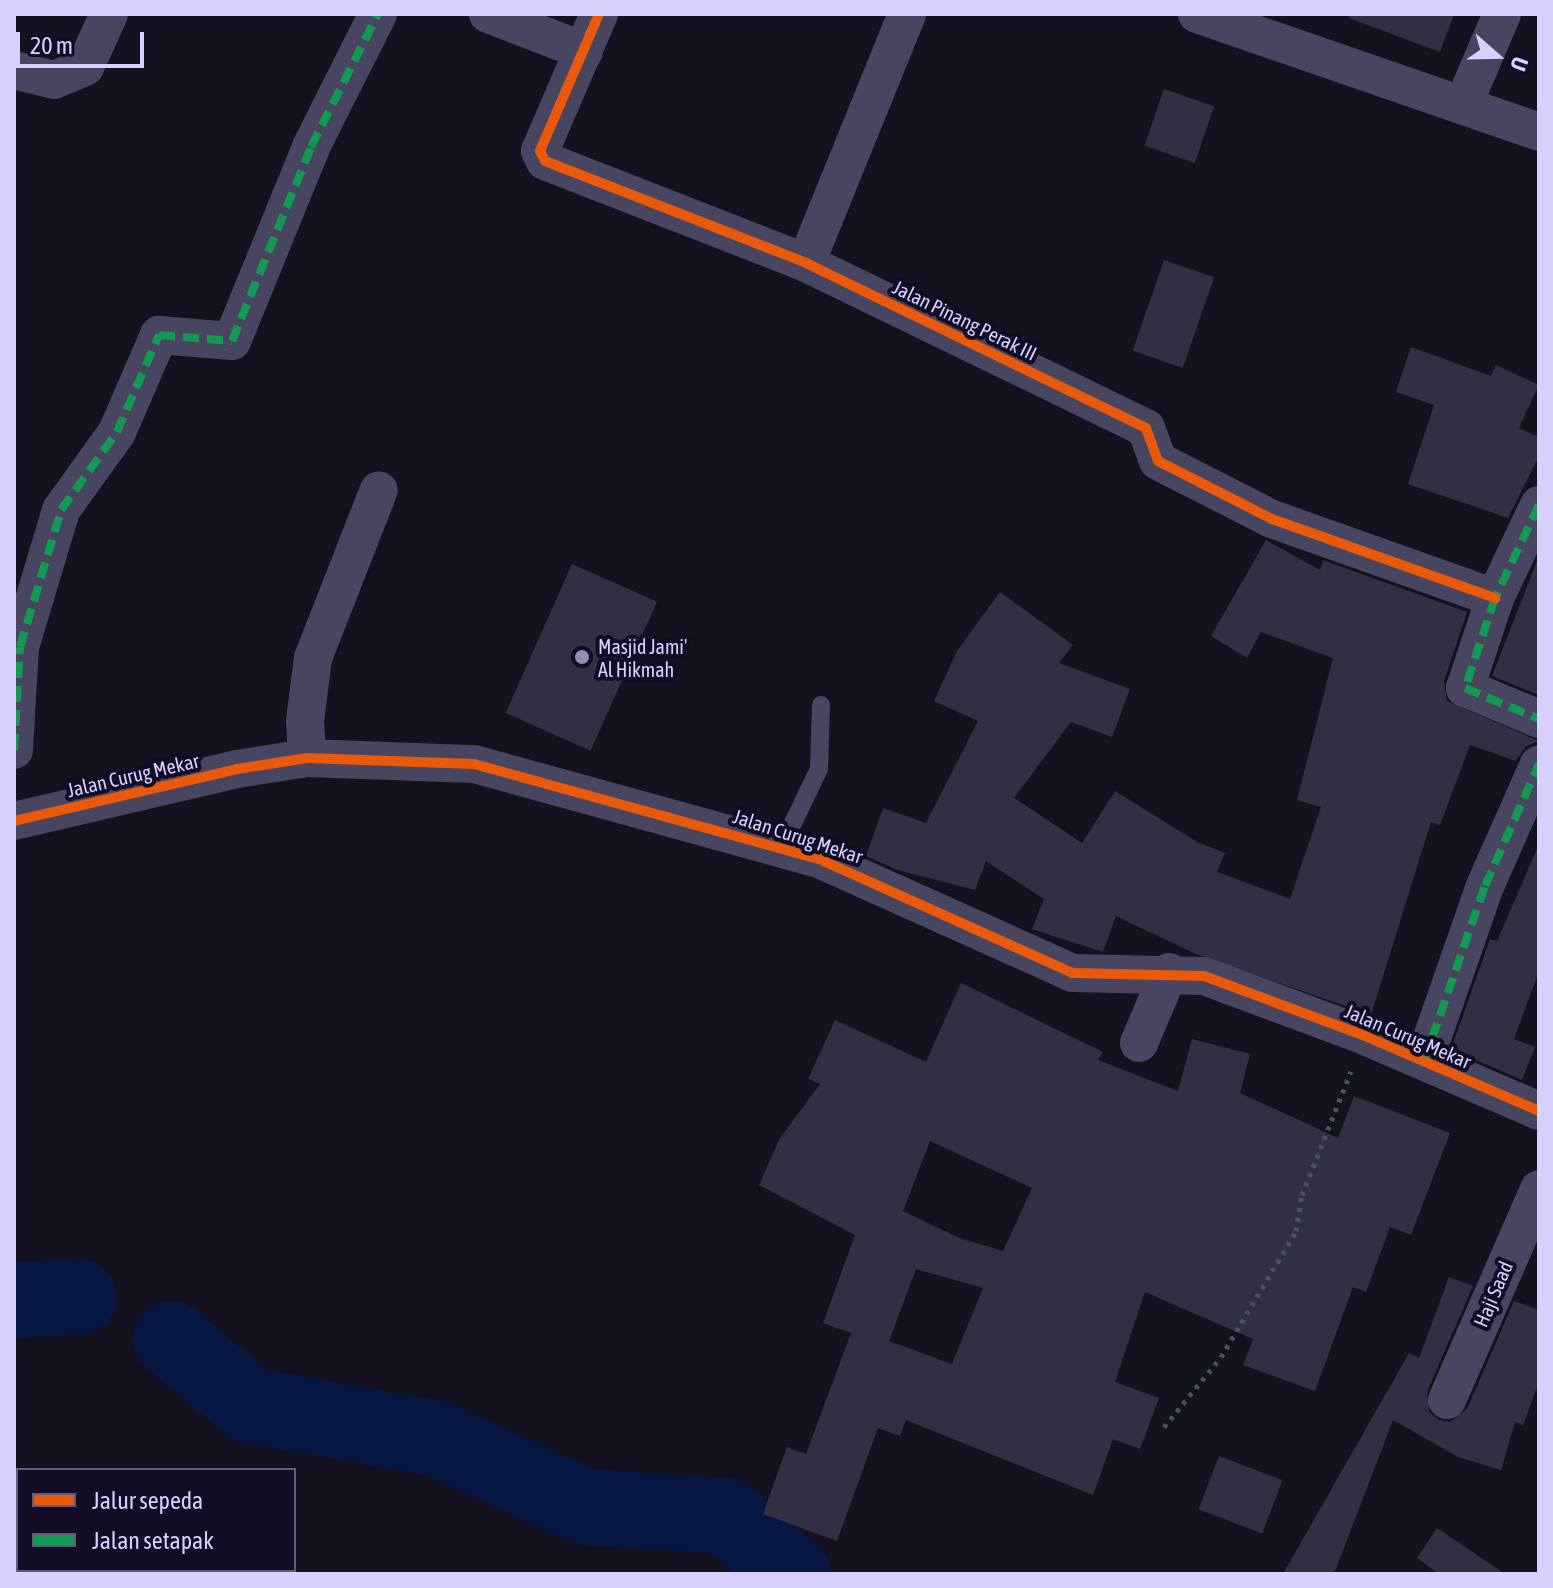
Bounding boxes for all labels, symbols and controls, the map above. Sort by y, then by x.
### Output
scale bar [20,16,148,66]
north arrow [1457,16,1537,96]
text: 20 m [30,32,73,59]
text: U [1505,54,1534,75]
street label: Jalan Pinang Perak III [889,275,1041,365]
place label: Masjid Jami' Al Hikmah [598,634,687,681]
marker: Masjid Jami' Al Hikmah [573,648,591,666]
street label: Jalan Curug Mekar [65,748,201,802]
street label: Jalan Curug Mekar [730,804,866,868]
street label: Jalan Curug Mekar [1341,999,1475,1073]
street label: Haji Saad [1468,1257,1518,1331]
legend [16,1468,296,1572]
text: Jalur sepeda [92,1487,203,1514]
text: Jalan setapak [92,1527,214,1554]

